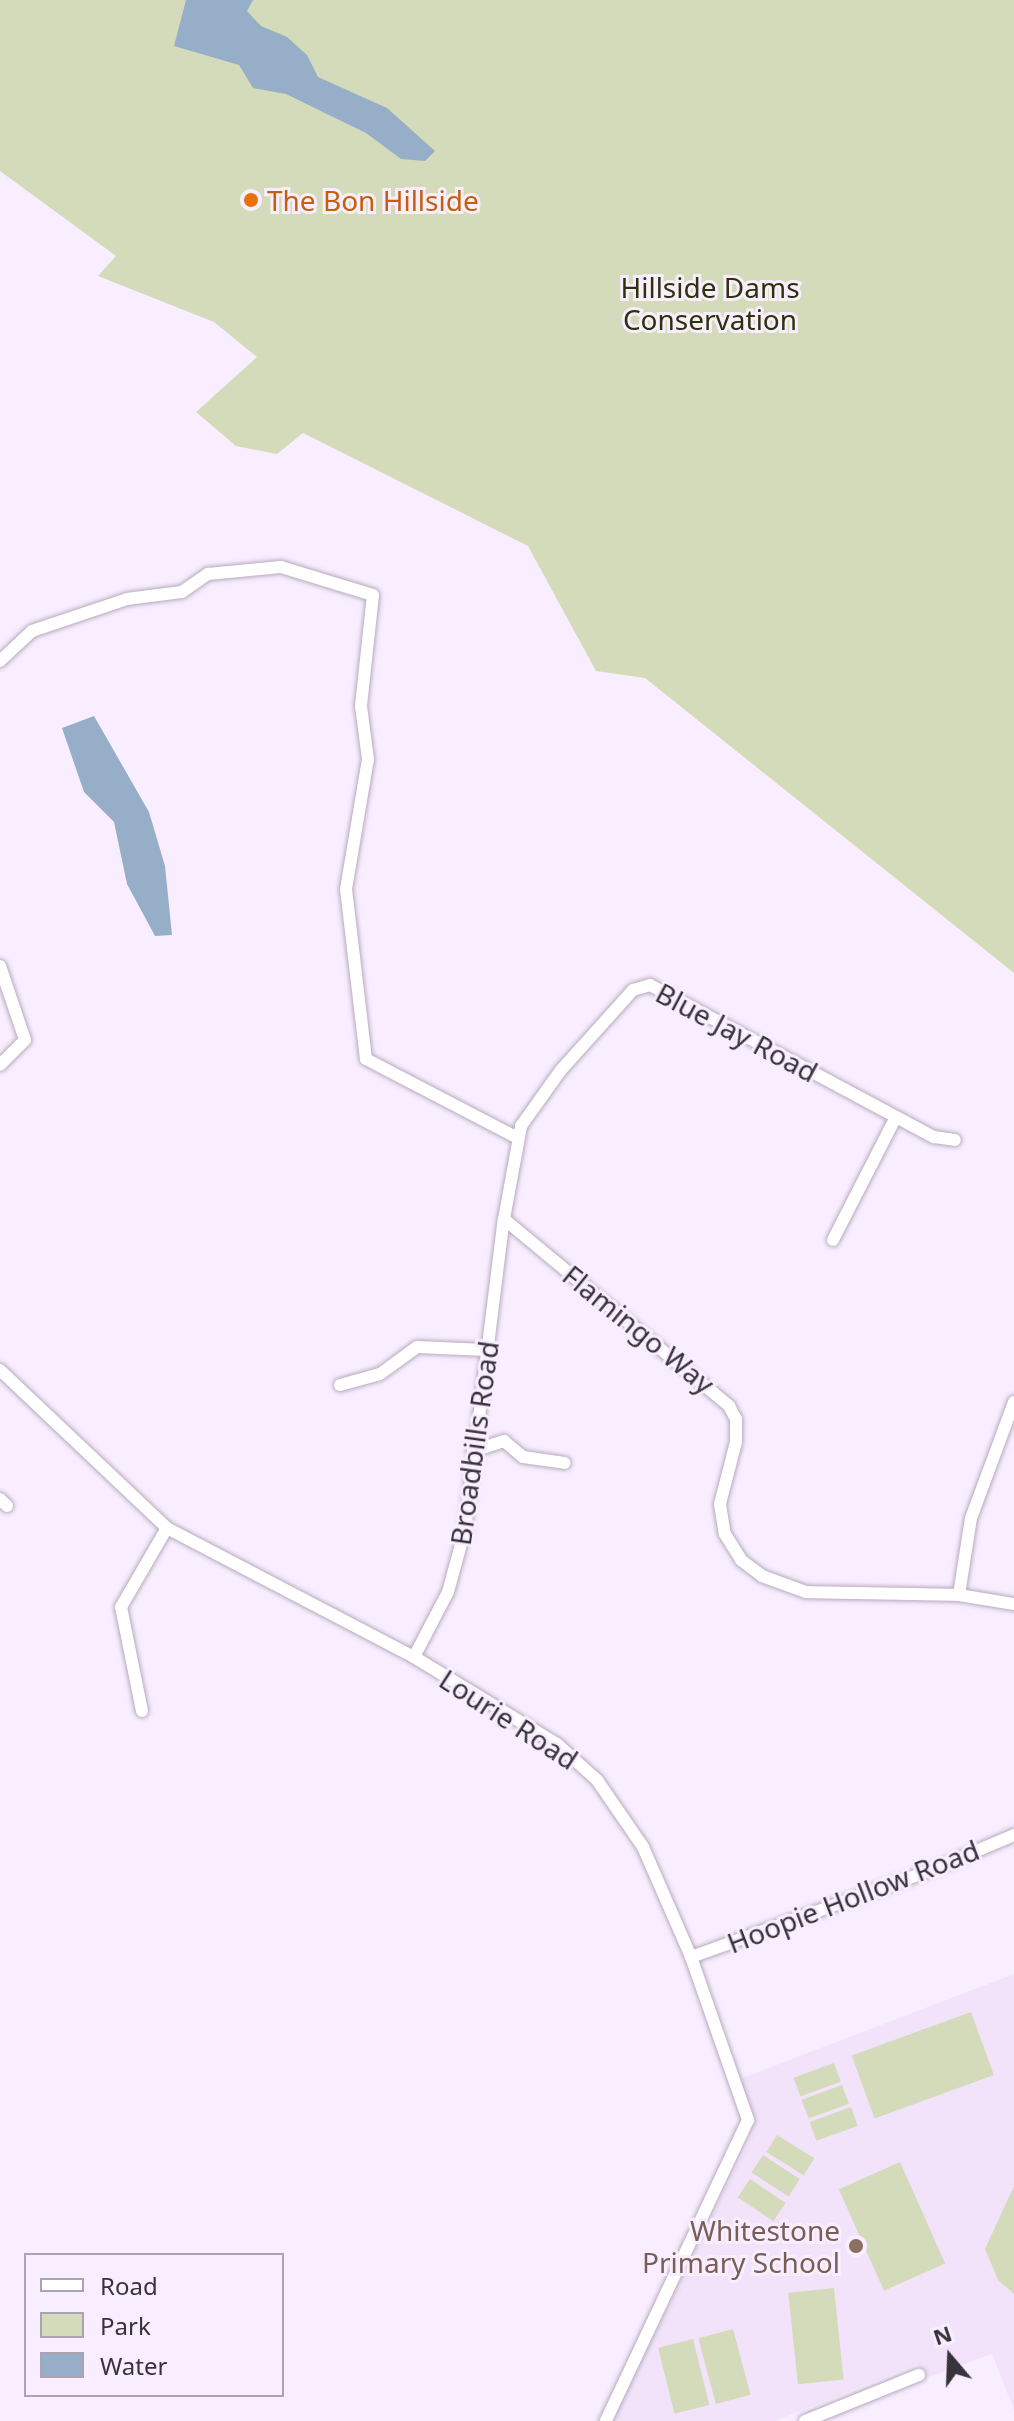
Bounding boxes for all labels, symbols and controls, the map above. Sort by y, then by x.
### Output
place label: The Bon Hillside [267,183,479,217]
marker: The Bon Hillside [242,191,260,209]
park label: Hillside Dams Conservation [620,270,800,336]
street label: Blue Jay Road [651,975,823,1089]
street label: Flamingo Way [557,1258,721,1400]
street label: Broadbills Road [443,1339,505,1547]
street label: Lourie Road [434,1662,584,1776]
street label: Hoopie Hollow Road [722,1832,984,1960]
place label: Whitestone Primary School [642,2213,840,2279]
marker: Whitestone Primary School [847,2237,865,2255]
legend [24,2253,284,2397]
text: Road [100,2269,158,2302]
text: Park [100,2309,151,2342]
north arrow [910,2317,990,2397]
text: N [929,2317,956,2351]
text: Water [100,2349,167,2382]

